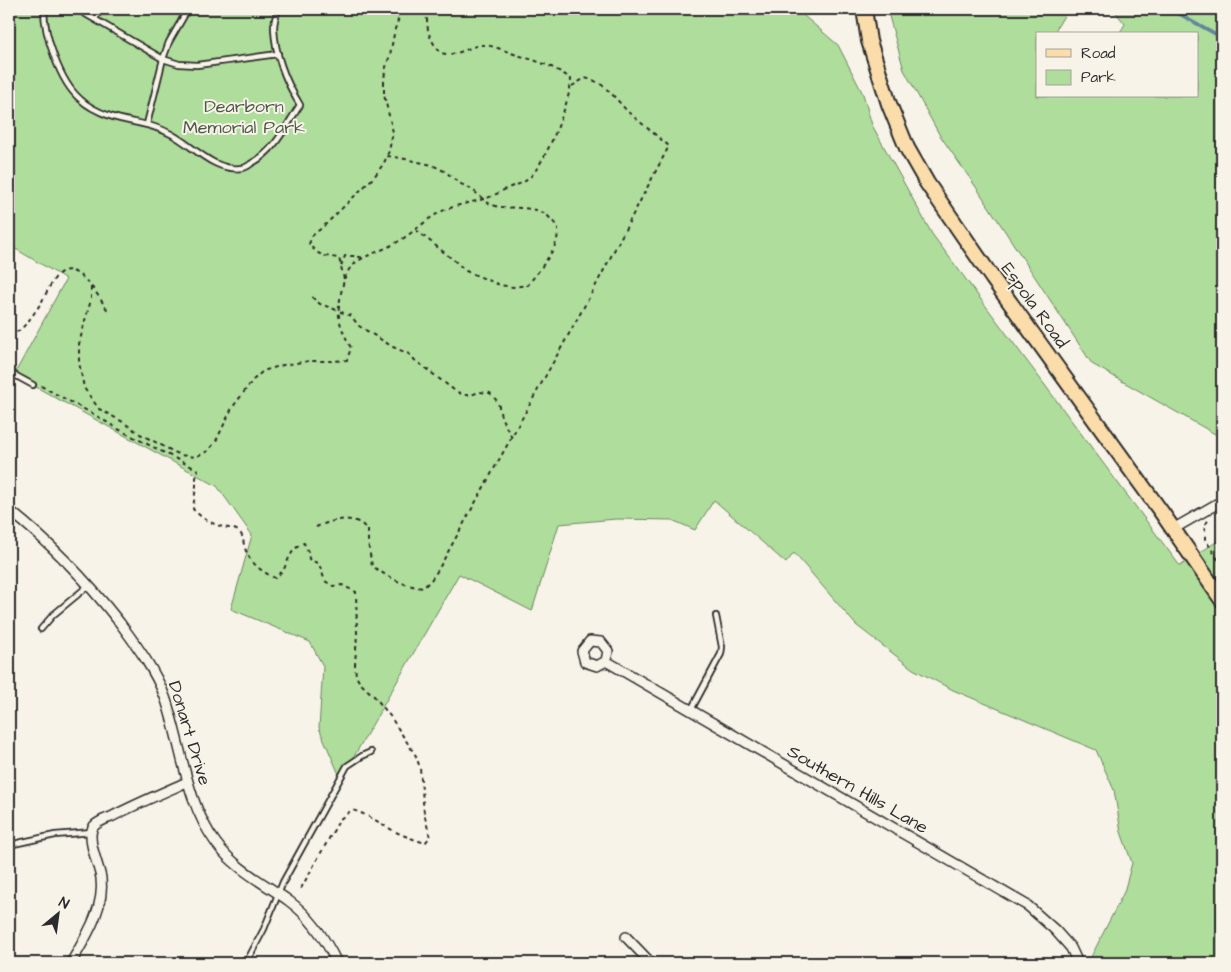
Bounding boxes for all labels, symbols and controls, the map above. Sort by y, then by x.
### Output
legend [1036,32,1198,98]
text: Road [1081,43,1116,64]
text: Park [1081,67,1116,88]
park label: Dearborn Memorial Park [183,94,305,140]
street label: Espola Road [995,257,1074,353]
street label: Donart Drive [162,678,217,789]
street label: Southern Hills Lane [783,739,933,840]
north arrow [32,890,82,940]
text: N [55,893,73,914]

